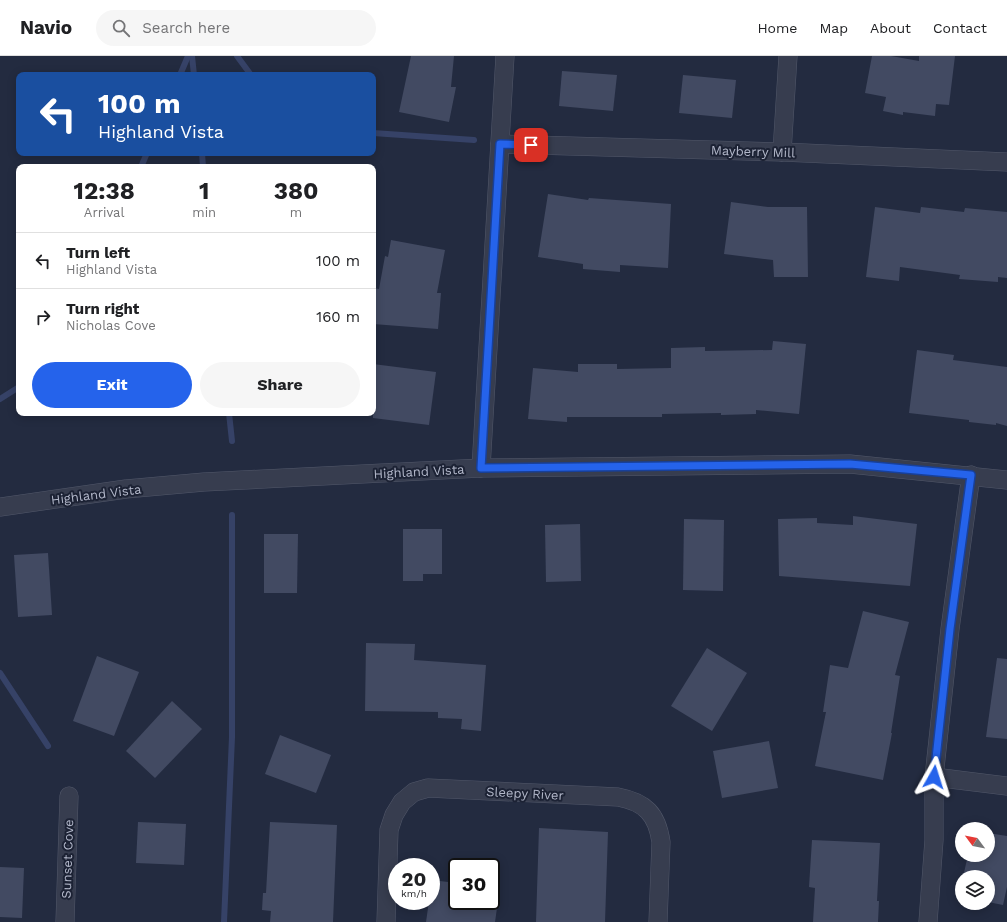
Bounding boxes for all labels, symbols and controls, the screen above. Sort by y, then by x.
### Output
search box [96,10,376,46]
text: Navio [20,16,72,39]
icon: search [110,17,132,39]
text: Search here [142,19,230,37]
text: Home [757,20,797,36]
text: Map [819,20,848,36]
text: About [870,20,911,36]
text: Contact [933,20,987,36]
text: 100 m [98,87,181,120]
icon: left [32,88,84,140]
text: Highland Vista [98,121,224,142]
pin [514,128,548,162]
icon: arrive [520,134,542,156]
street label: Mayberry Mill [711,143,795,160]
text: 12:38 [74,177,135,205]
text: 1 [199,177,209,205]
text: 380 [274,177,318,205]
text: Arrival [84,205,124,220]
text: min [192,205,216,220]
text: m [290,205,302,220]
text: Turn left [66,244,130,262]
icon: left [32,250,54,272]
text: 100 m [316,252,360,270]
text: Highland Vista [66,262,157,277]
text: Turn right [66,300,139,318]
icon: right [32,306,54,328]
text: 160 m [316,308,360,326]
text: Nicholas Cove [66,318,156,333]
button: Exit [32,362,192,408]
button: Share [200,362,360,408]
street label: Highland Vista [373,462,466,481]
street label: Highland Vista [50,481,143,507]
position arrow [913,756,955,798]
street label: Sleepy River [486,784,564,803]
street label: Sunset Cove [59,819,76,899]
north arrow [955,822,995,862]
map controls [955,822,995,910]
speed limit sign: 30 [448,858,500,910]
text: 20 [402,867,426,891]
button: layers [955,870,995,910]
text: km/h [401,888,427,899]

